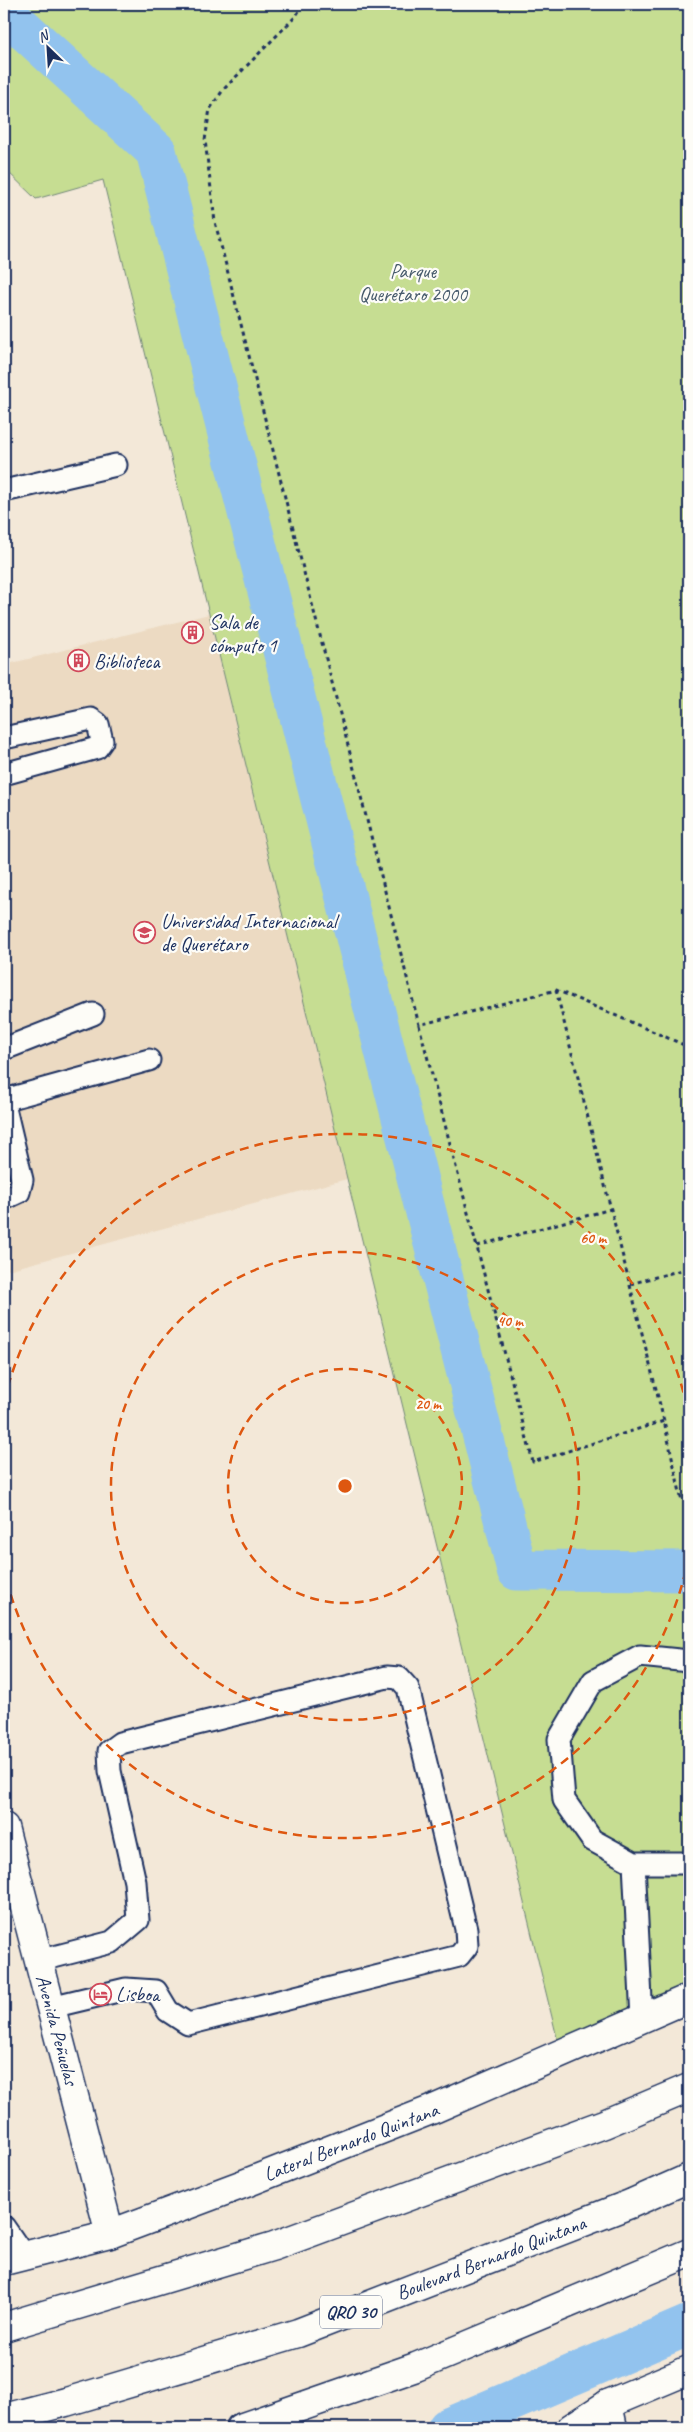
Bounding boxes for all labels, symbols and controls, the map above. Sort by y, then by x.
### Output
north arrow [22,22,72,72]
text: N [35,26,52,46]
park label: Parque Querétaro 2000 [359,259,469,307]
place label: Sala de cómputo 1 [209,610,278,658]
building icon: Sala de cómputo 1 [181,621,205,645]
building icon: Biblioteca [66,649,90,673]
place label: Biblioteca [94,649,161,674]
place label: Universidad Internacional de Querétaro [161,909,340,957]
school or university icon: Universidad Internacional de Querétaro [133,921,157,945]
text: 60 m [580,1229,607,1248]
text: 40 m [497,1312,524,1331]
text: 20 m [415,1395,442,1414]
centre of rings [336,1477,354,1495]
street label: Avenida Peñuelas [30,1972,84,2090]
hotel icon: Lisboa [88,1982,112,2006]
place label: Lisboa [116,1982,161,2007]
street label: Lateral Bernardo Quintana [260,2097,443,2187]
street label: Boulevard Bernardo Quintana [393,2210,591,2306]
road number: QRO 30 [320,2296,382,2328]

